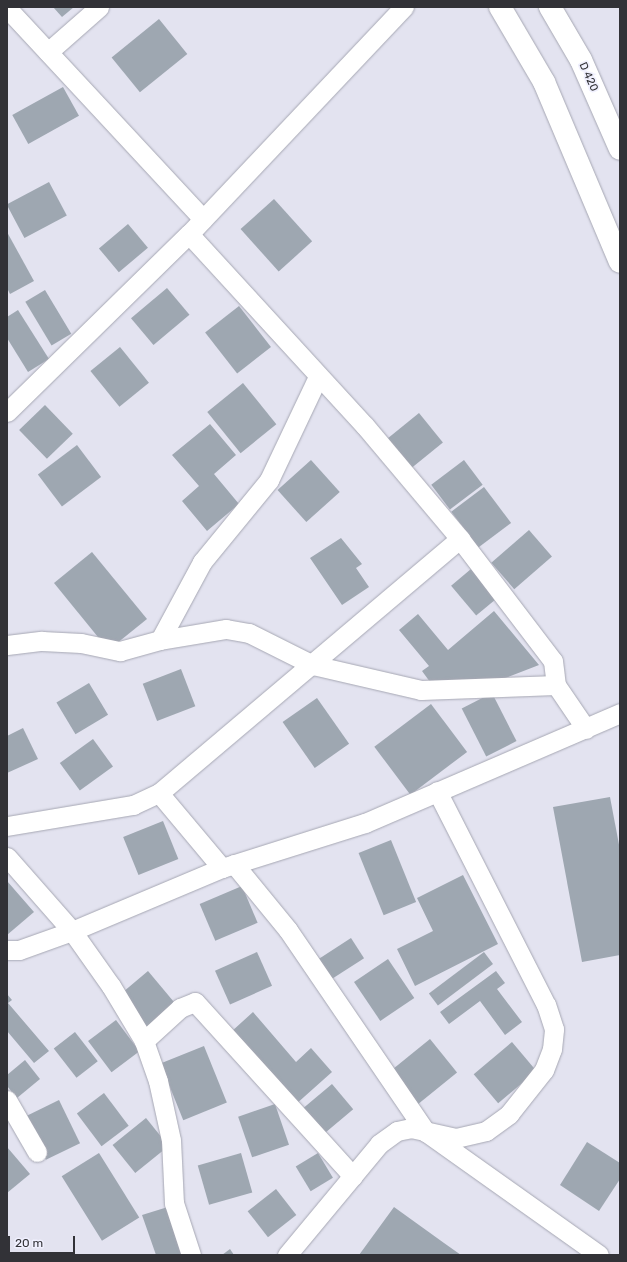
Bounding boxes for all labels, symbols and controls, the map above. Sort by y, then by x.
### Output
street label: D 420 [576,60,600,94]
scale bar [10,1228,77,1254]
text: 20 m [15,1236,43,1250]

